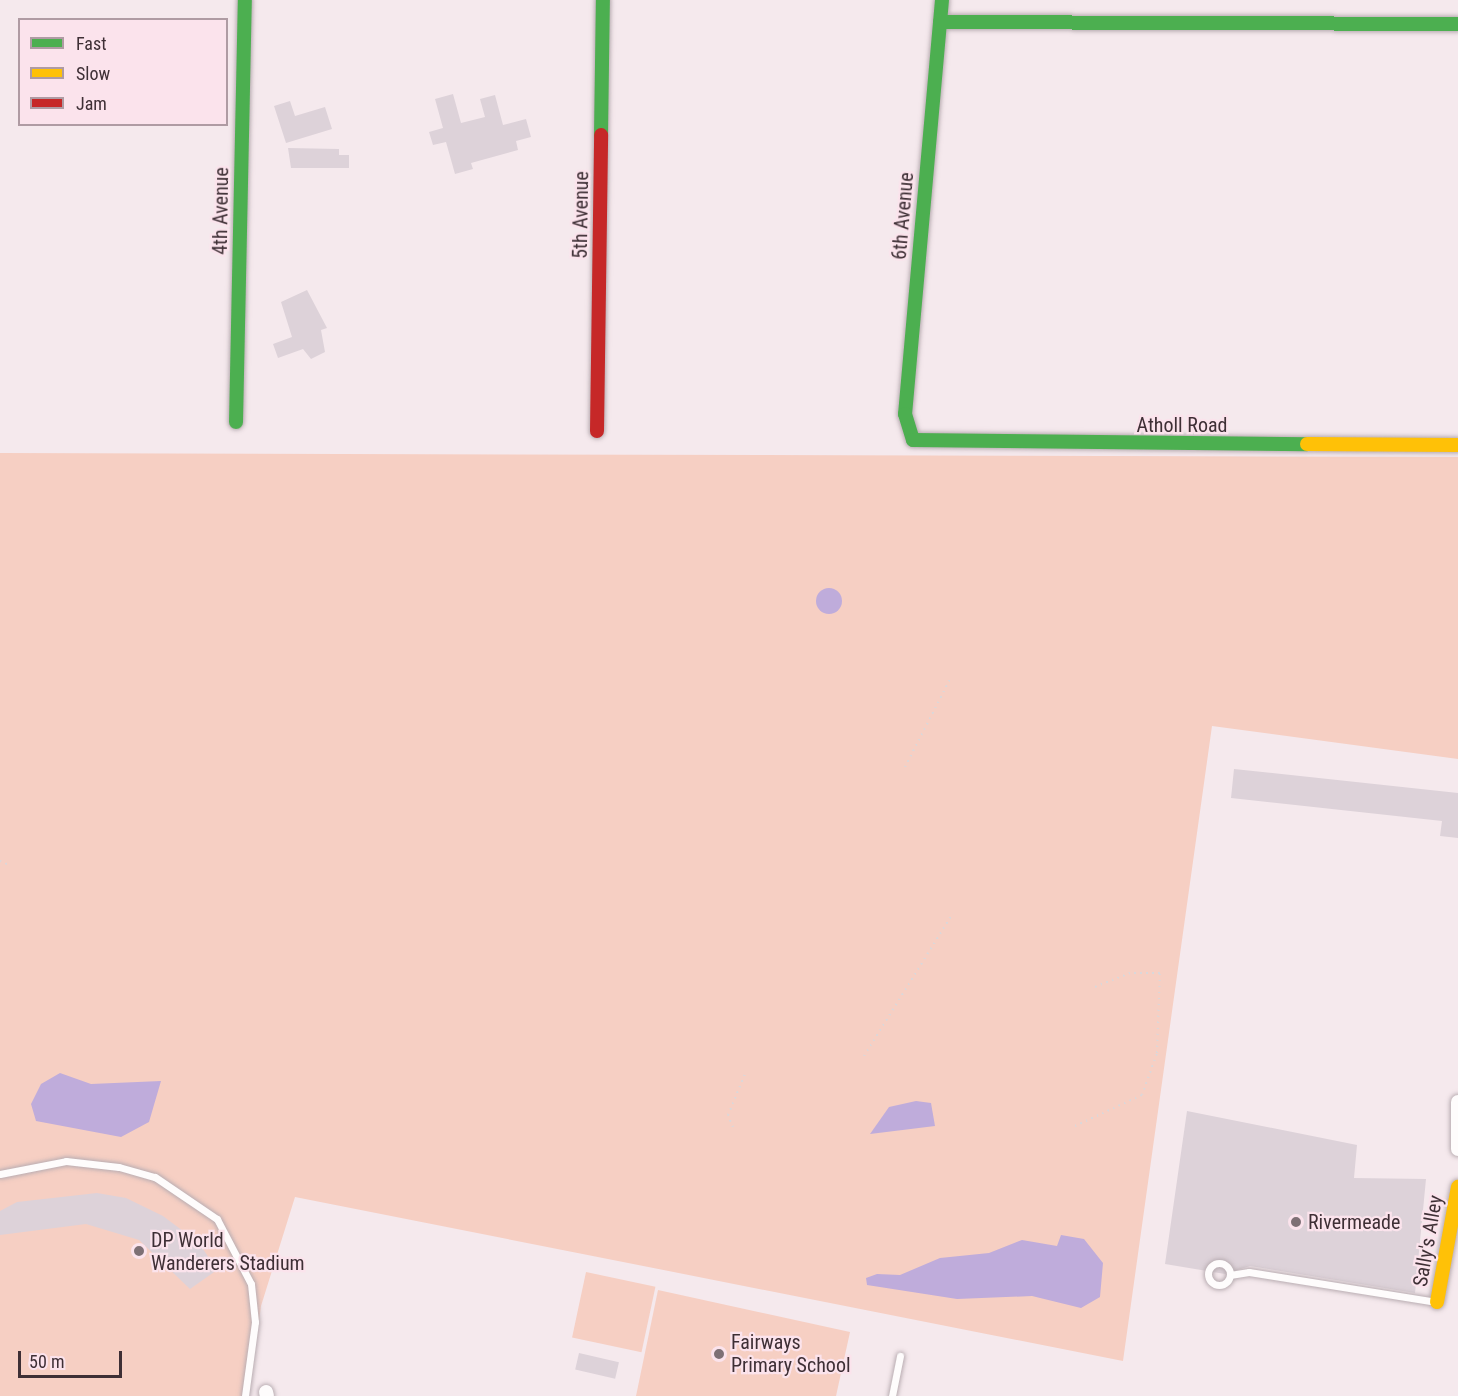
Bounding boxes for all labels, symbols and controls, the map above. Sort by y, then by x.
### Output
legend [18,18,228,126]
text: Fast [76,33,107,54]
text: Slow [76,63,110,84]
text: Jam [76,93,107,114]
street label: 4th Avenue [208,167,234,255]
street label: 5th Avenue [568,171,594,259]
street label: 6th Avenue [887,171,919,261]
street label: Atholl Road [1137,413,1227,437]
street label: Sally's Alley [1408,1193,1448,1289]
place label: Rivermeade [1308,1210,1400,1234]
marker: Rivermeade [1289,1215,1303,1229]
place label: DP World Wanderers Stadium [151,1228,305,1275]
marker: DP World Wanderers Stadium [132,1244,146,1258]
place label: Fairways Primary School [731,1330,851,1377]
scale bar [21,1339,124,1377]
marker: Fairways Primary School [712,1347,726,1361]
text: 50 m [29,1351,64,1372]

